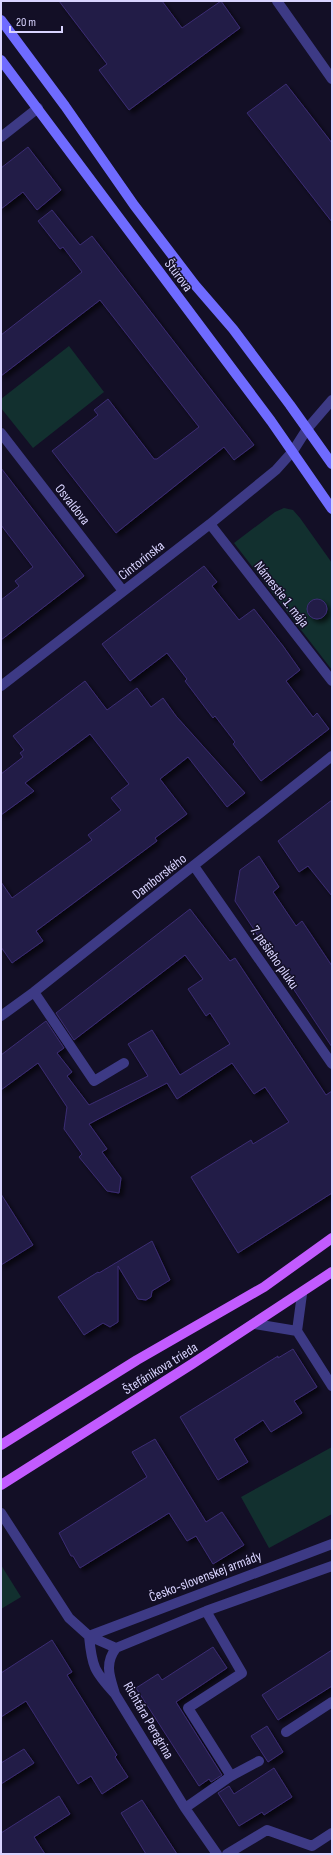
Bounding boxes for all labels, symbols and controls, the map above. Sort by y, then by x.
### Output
scale bar [10,8,62,34]
text: 20 m [16,15,36,30]
street label: Štúrova [161,256,196,295]
street label: Osvaldova [51,480,94,528]
street label: Cintorínska [115,537,168,584]
street label: Námestie 1. mája [250,558,313,631]
street label: Damborského [129,850,190,903]
street label: 7. pešieho pluku [247,922,303,992]
street label: Štefánikova trieda [120,1339,201,1398]
street label: Česko-slovenskej armády [146,1547,264,1606]
street label: Richtára Peregrina [120,1679,178,1762]

